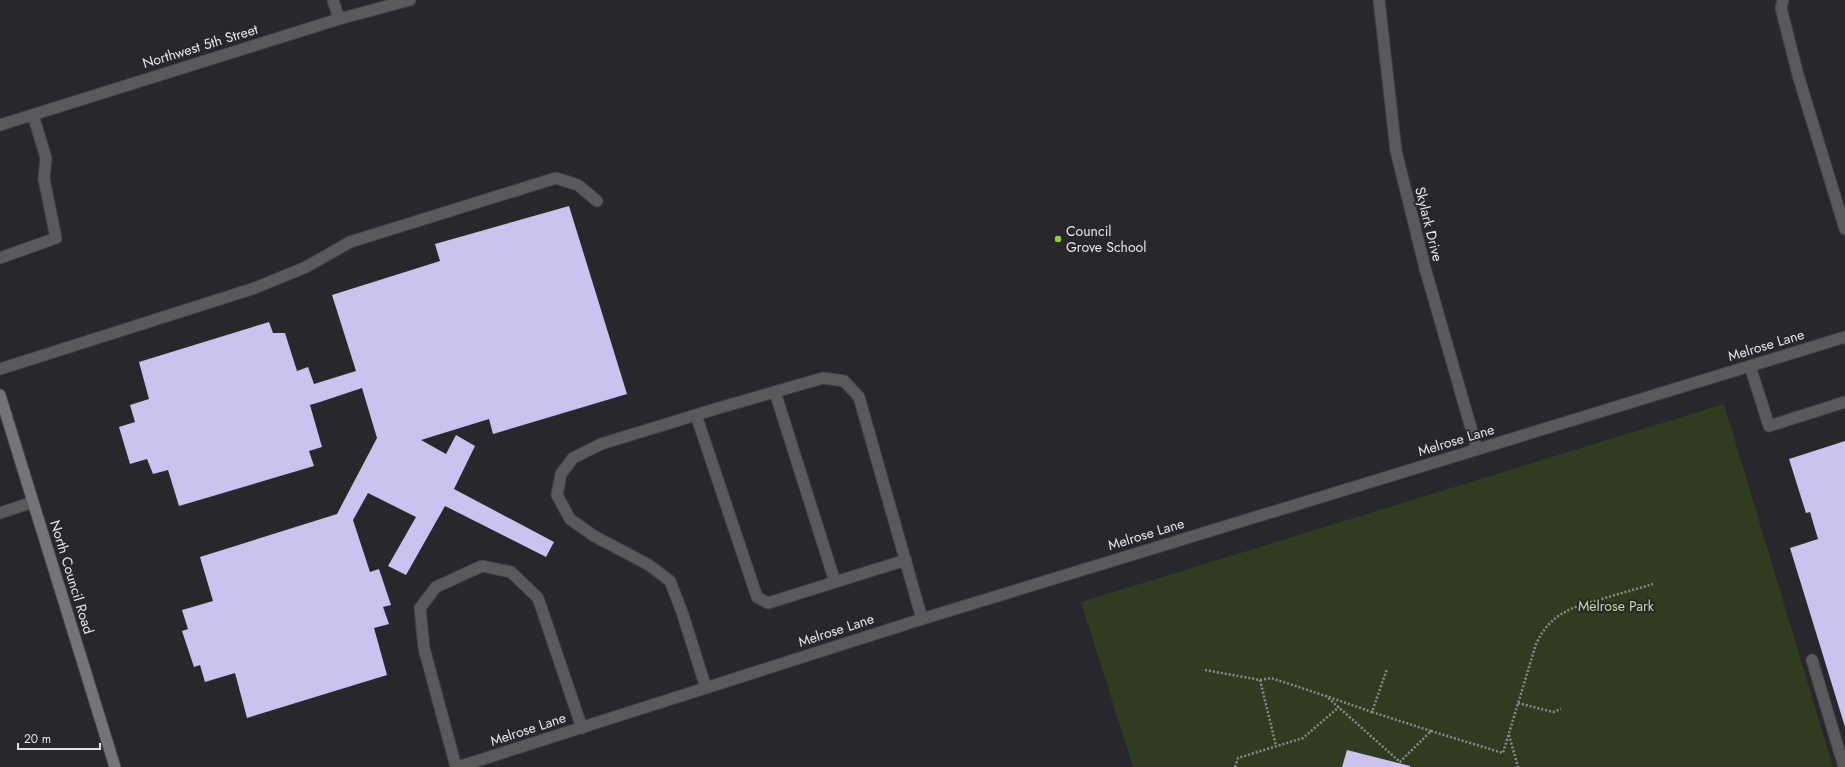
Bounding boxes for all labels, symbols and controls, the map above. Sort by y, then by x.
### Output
street label: Northwest 5th Street [140,19,261,73]
street label: Skylark Drive [1410,184,1448,264]
place label: Council Grove School [1066,221,1146,257]
marker: Council Grove School [1053,234,1063,244]
street label: Melrose Lane [1725,324,1807,366]
street label: Melrose Lane [1415,419,1497,461]
street label: Melrose Lane [1105,513,1187,555]
street label: North Council Road [45,518,99,636]
park label: Melrose Park [1578,596,1655,616]
street label: Melrose Lane [796,608,876,652]
street label: Melrose Lane [488,707,568,751]
scale bar [18,725,100,751]
text: 20 m [24,730,51,748]

